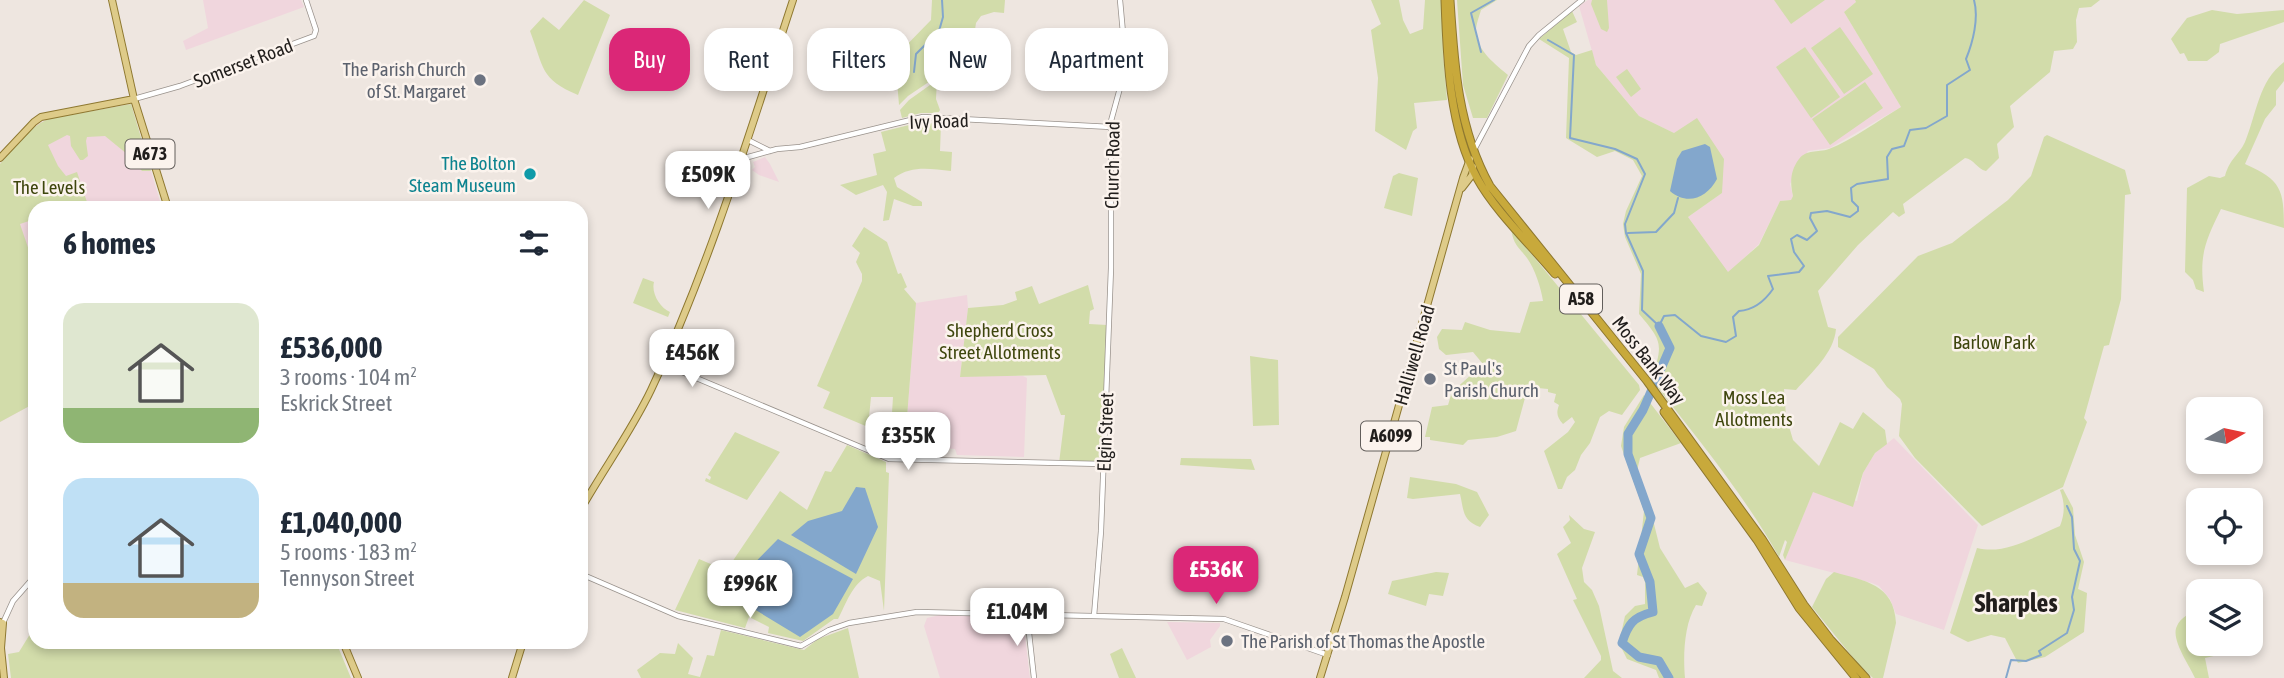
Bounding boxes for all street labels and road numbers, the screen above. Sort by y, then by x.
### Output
street label: Somerset Road [190,34,296,92]
street label: Ivy Road [909,109,969,133]
street label: Church Road [1100,121,1124,209]
road number: A673 [125,140,174,168]
road number: A58 [1560,284,1602,314]
street label: Halliwell Road [1389,302,1439,408]
street label: Moss Bank Way [1608,312,1690,408]
street label: Elgin Street [1093,392,1117,472]
road number: A6099 [1361,422,1421,450]

